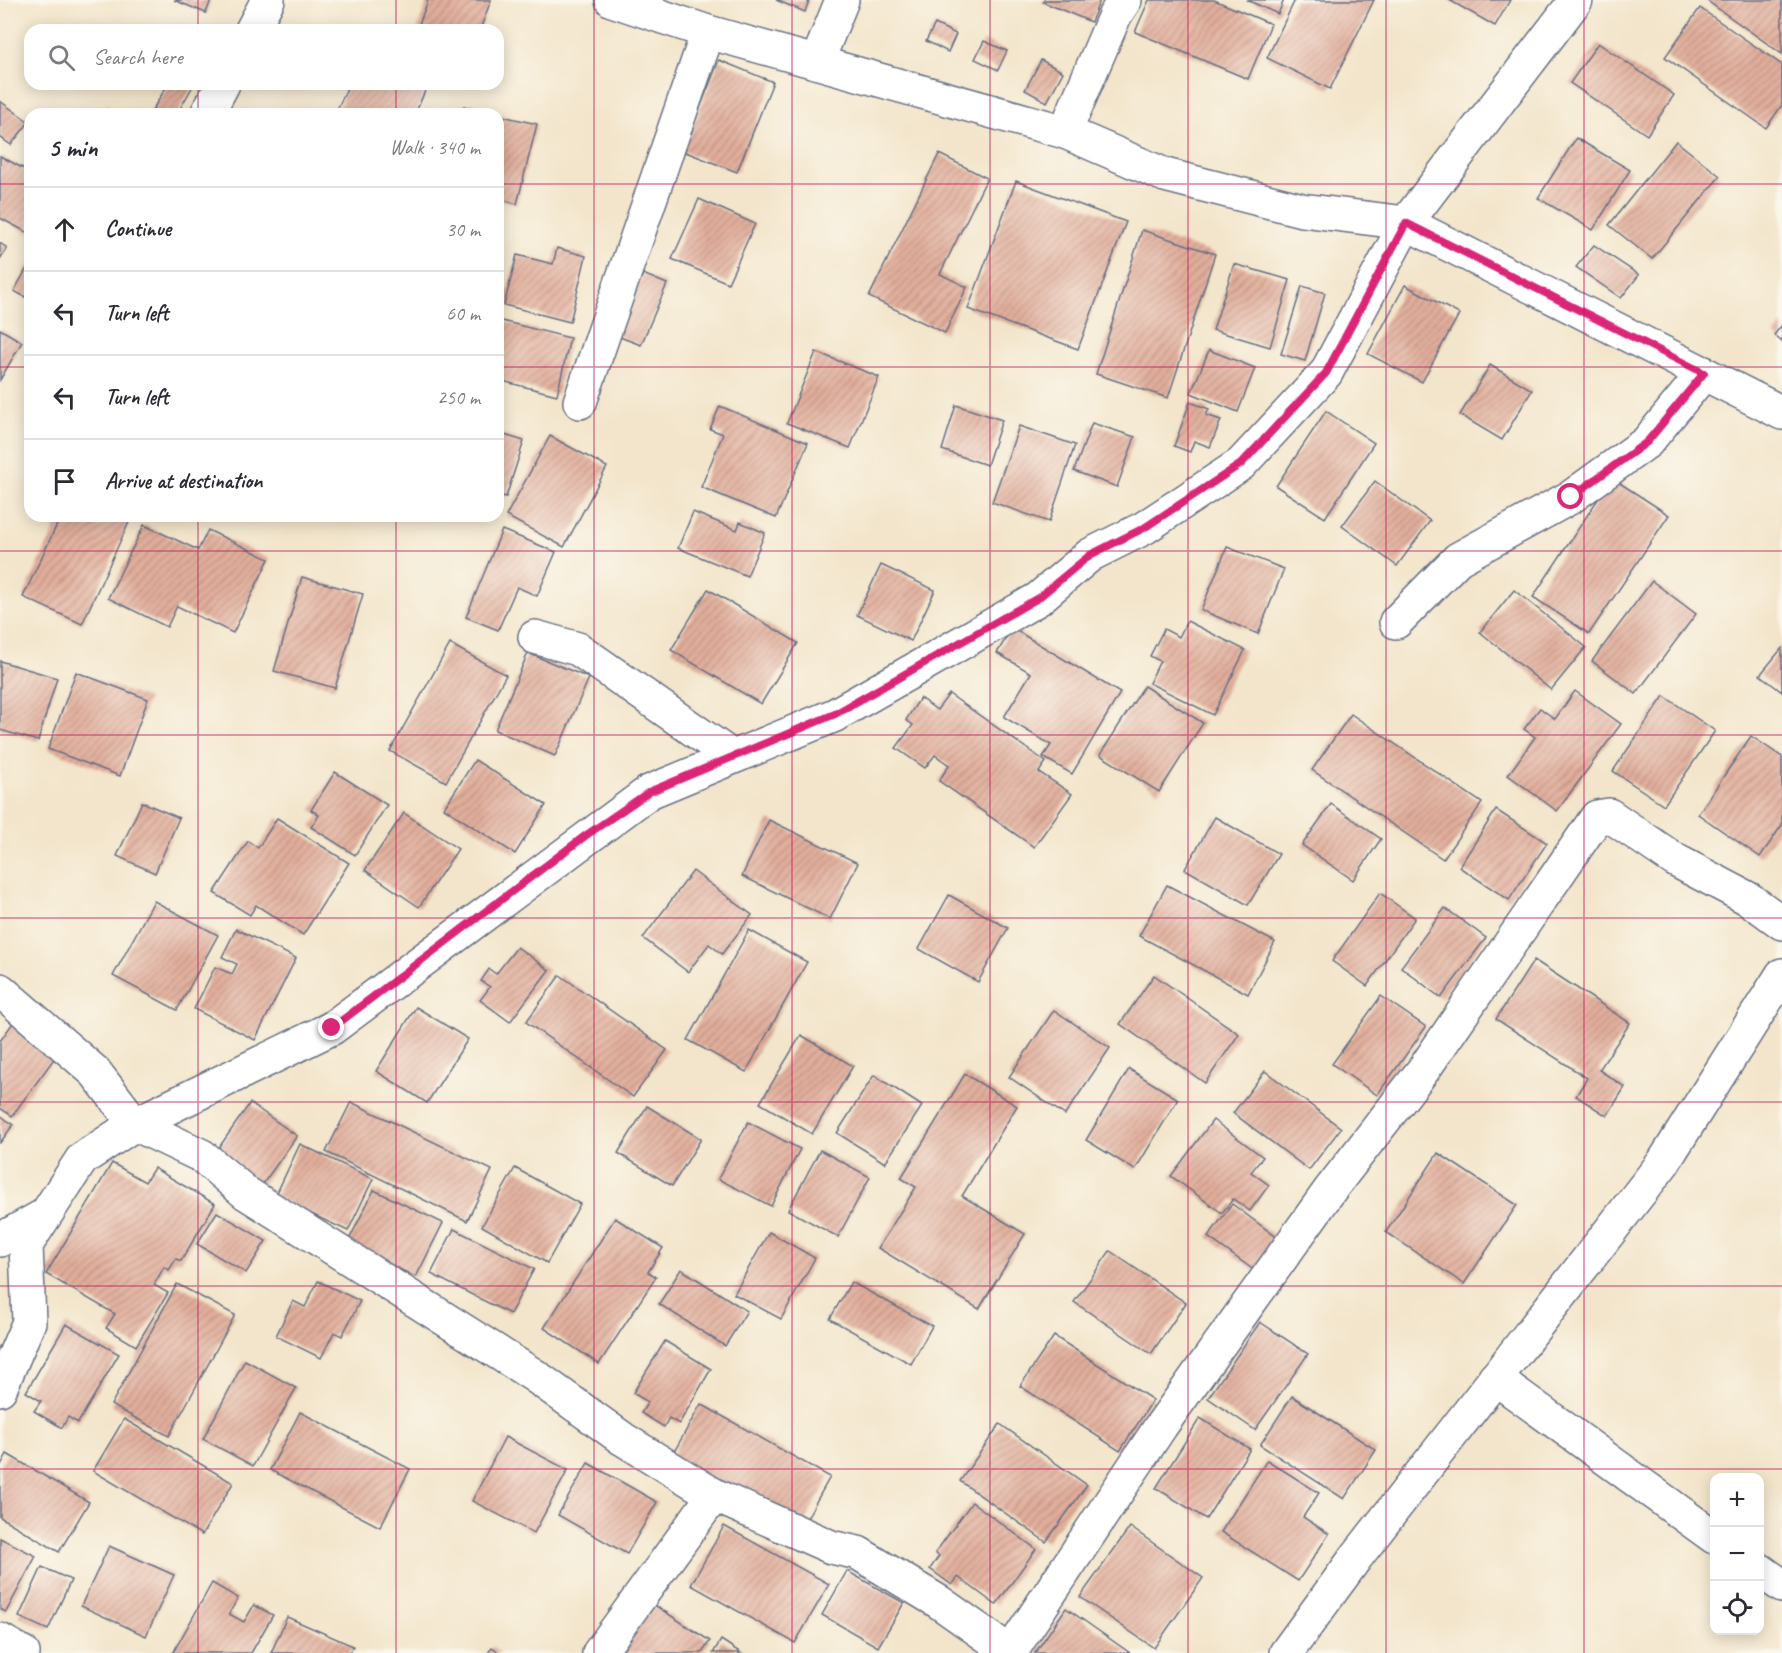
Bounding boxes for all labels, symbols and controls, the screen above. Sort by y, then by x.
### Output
search box [24,24,504,90]
icon: search [45,41,78,74]
text: Search here [93,43,183,71]
text: 5 min [48,131,97,164]
text: Walk · 340 m [390,135,480,160]
icon: ahead [48,213,81,246]
text: Continue [105,215,171,243]
text: 30 m [446,217,480,242]
icon: left [48,297,81,330]
text: Turn left [105,299,169,327]
text: 60 m [446,301,480,326]
icon: left [48,381,81,414]
text: Turn left [105,383,169,411]
text: 250 m [437,385,480,410]
icon: arrive [48,465,81,498]
text: Arrive at destination [105,467,262,495]
route start [1557,483,1583,509]
route end [318,1014,344,1040]
map controls [1710,1473,1764,1635]
button: + [1710,1473,1764,1527]
button: − [1710,1527,1764,1581]
button: locate [1710,1581,1764,1635]

